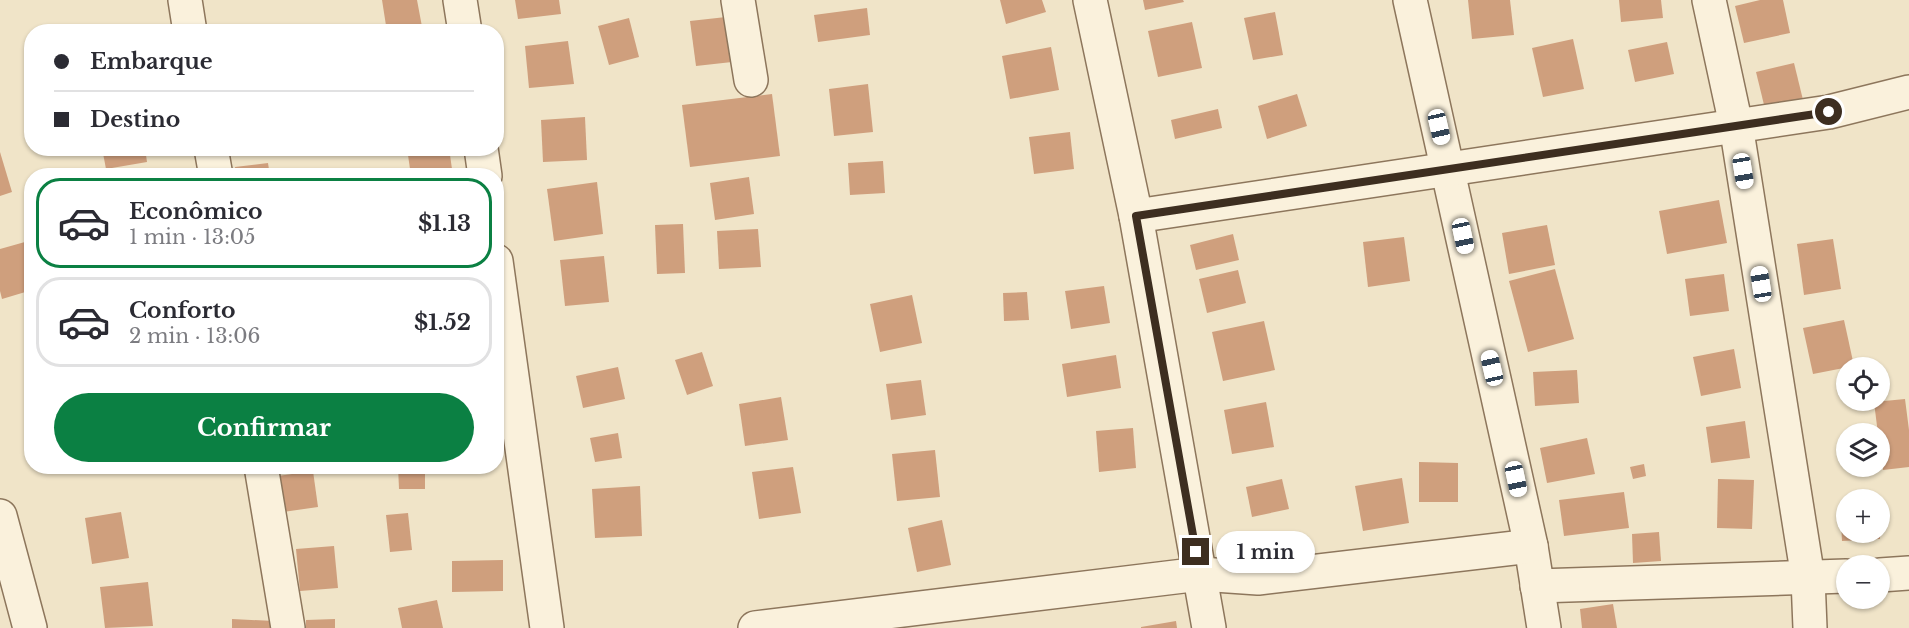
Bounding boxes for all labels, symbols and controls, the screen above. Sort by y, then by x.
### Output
text: Embarque [90,48,213,75]
route start [1815,98,1842,125]
text: Destino [90,106,180,133]
car [1426,107,1452,147]
car [1731,152,1755,190]
icon: car [57,196,111,250]
text: Econômico [129,198,262,225]
text: $1.13 [418,210,471,237]
car [1450,217,1476,255]
text: 1 min · 13:05 [129,225,255,249]
car [1749,265,1773,303]
icon: car [57,295,111,349]
text: Conforto [129,297,235,324]
text: $1.52 [414,309,471,336]
text: 2 min · 13:06 [129,324,260,348]
car [1479,348,1505,388]
map controls [1836,357,1890,609]
button: locate [1836,357,1890,411]
button: Confirmar [54,393,474,462]
button: layers [1836,423,1890,477]
car [1503,460,1529,498]
button: + [1836,489,1890,543]
callout: 1 min [1217,531,1316,573]
route end [1182,538,1209,565]
text: 1 min [1237,540,1294,564]
button: − [1836,555,1890,609]

